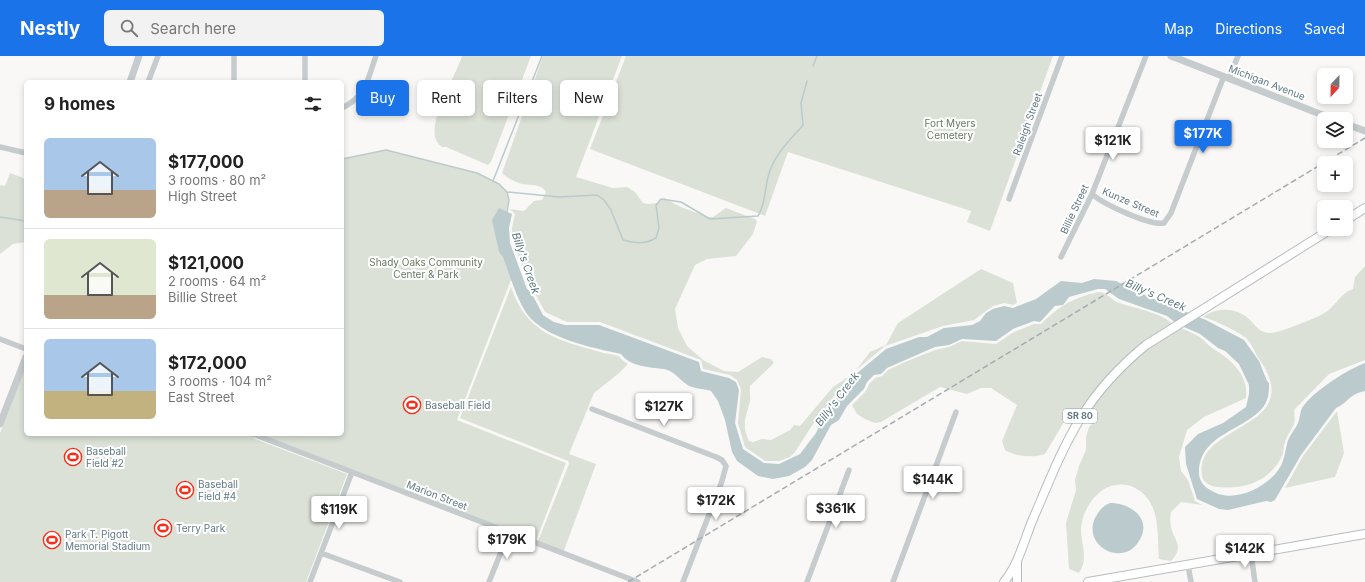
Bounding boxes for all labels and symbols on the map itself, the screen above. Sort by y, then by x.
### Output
street label: Michigan Avenue [1227,62,1307,102]
north arrow [1317,68,1353,104]
street label: Raleigh Street [1010,90,1044,157]
park label: Fort Myers Cemetery [925,117,975,141]
pin: $177K [1175,120,1231,154]
pin: $121K [1085,127,1141,161]
street label: Billie Street [1057,182,1091,236]
street label: Kunze Street [1101,185,1162,220]
water label: Billy's Creek [509,230,543,297]
park label: Shady Oaks Community Center & Park [369,256,483,280]
water label: Billy's Creek [1124,276,1189,314]
water label: Billy's Creek [812,368,863,429]
pin: $127K [636,393,692,427]
sports icon: Baseball Field [402,395,422,415]
place label: Baseball Field [425,399,490,411]
road number: SR 80 [1063,409,1097,423]
place label: Baseball Field #2 [86,445,126,469]
sports icon: Baseball Field #2 [63,447,83,467]
pin: $144K [905,466,961,500]
place label: Baseball Field #4 [198,478,238,502]
street label: Marion Street [405,478,470,512]
sports icon: Baseball Field #4 [175,480,195,500]
pin: $172K [688,487,744,521]
pin: $361K [808,495,864,529]
pin: $119K [311,496,367,530]
sports icon: Terry Park [153,518,173,538]
place label: Terry Park [176,522,226,534]
pin: $179K [479,526,535,560]
place label: Park T. Pigott Memorial Stadium [65,528,150,552]
sports icon: Park T. Pigott Memorial Stadium [42,530,62,550]
pin: $142K [1217,535,1273,569]

